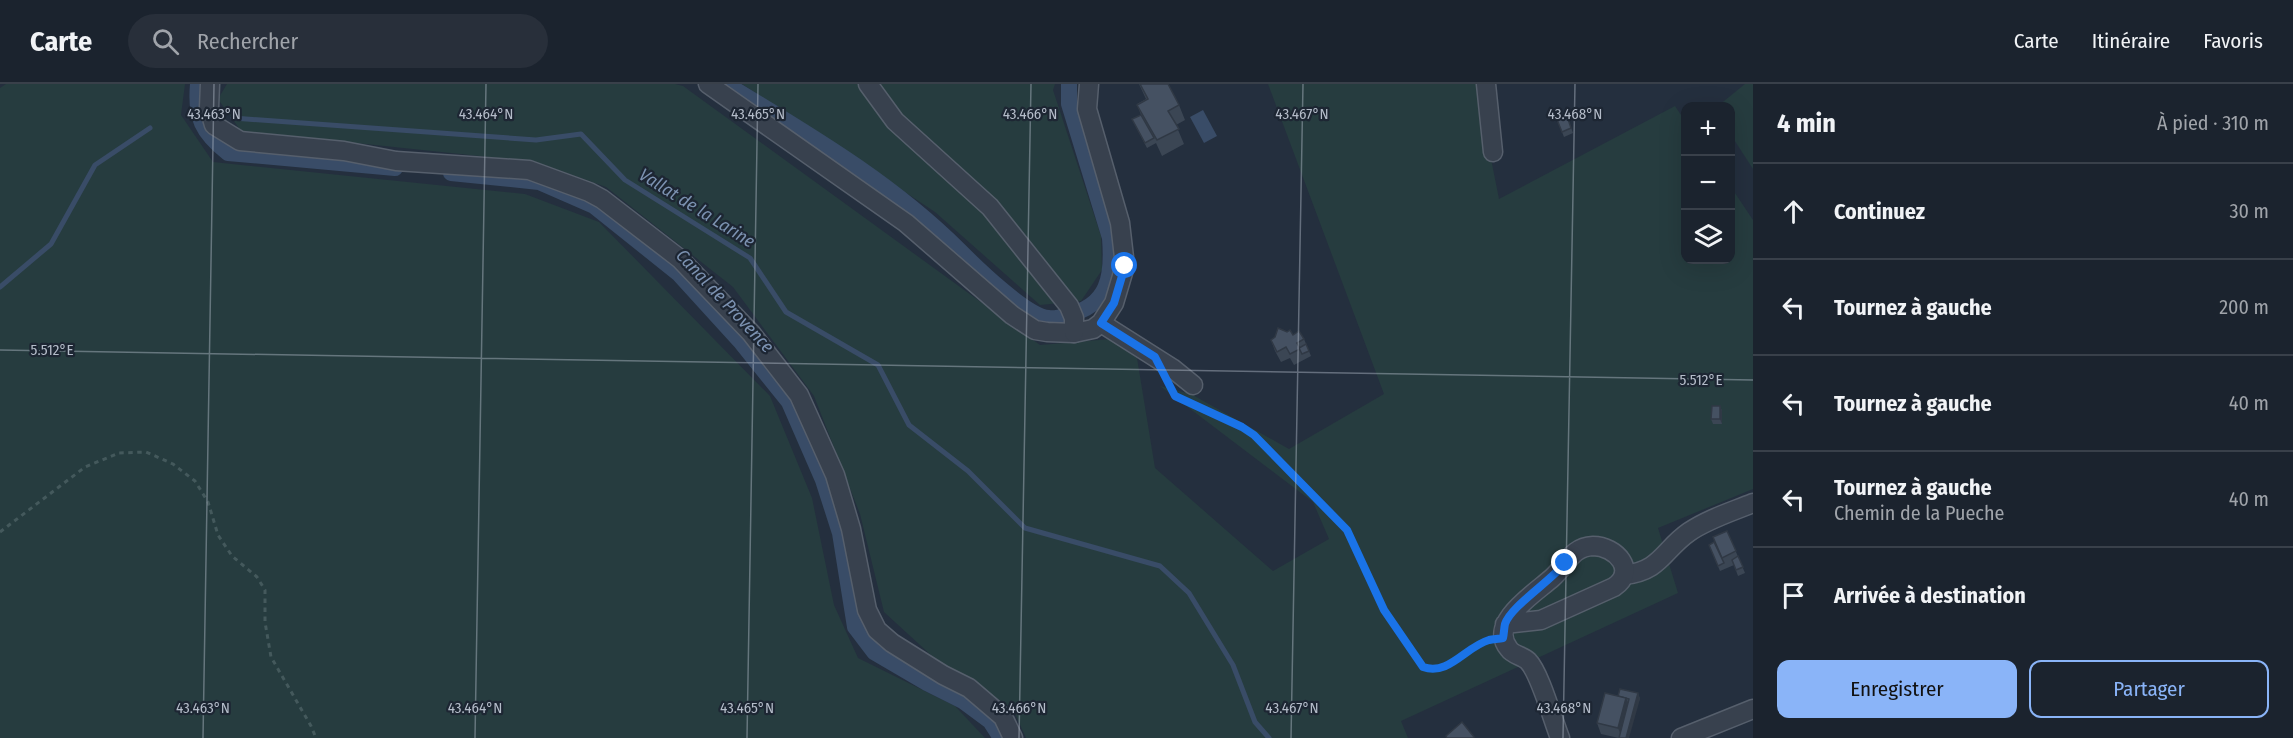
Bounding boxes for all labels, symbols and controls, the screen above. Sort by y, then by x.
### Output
search box [128,14,548,68]
text: Carte [30,25,92,58]
icon: search [149,25,182,58]
text: Rechercher [197,28,298,55]
text: Carte [2014,28,2059,54]
text: Itinéraire [2092,28,2170,54]
text: Favoris [2203,28,2263,54]
map controls [1681,102,1735,264]
button: + [1681,102,1735,156]
text: 43.463°N [187,105,241,123]
text: 43.464°N [459,105,513,123]
text: 43.465°N [731,105,785,123]
text: 43.466°N [1003,105,1057,123]
text: 43.467°N [1275,105,1329,123]
text: 43.468°N [1548,105,1602,123]
text: 4 min [1777,108,1836,139]
text: À pied · 310 m [2157,111,2269,135]
button: − [1681,156,1735,210]
water label: Vallat de la Larine [635,164,759,253]
icon: ahead [1777,195,1810,228]
text: Continuez [1834,198,1925,225]
text: 30 m [2229,199,2269,223]
button: layers [1681,210,1735,264]
water label: Canal de Provence [671,245,779,358]
route start [1111,252,1137,278]
icon: left [1777,291,1810,324]
text: Tournez à gauche [1834,294,1992,321]
text: 200 m [2219,295,2269,319]
text: 5.512°E [31,341,73,359]
text: 5.512°E [1680,371,1722,389]
icon: left [1777,387,1810,420]
text: Tournez à gauche [1834,390,1992,417]
text: 40 m [2229,391,2269,415]
text: Tournez à gauche [1834,474,1992,501]
icon: left [1777,483,1810,516]
text: 40 m [2229,487,2269,511]
text: Chemin de la Pueche [1834,501,2004,525]
route end [1551,549,1577,575]
icon: arrive [1777,579,1810,612]
text: Arrivée à destination [1834,582,2026,609]
button: Enregistrer [1777,660,2017,718]
button: Partager [2029,660,2269,718]
text: 43.463°N [176,699,230,717]
text: 43.464°N [448,699,502,717]
text: 43.465°N [720,699,774,717]
text: 43.466°N [992,699,1046,717]
text: 43.467°N [1265,699,1319,717]
text: 43.468°N [1537,699,1591,717]

